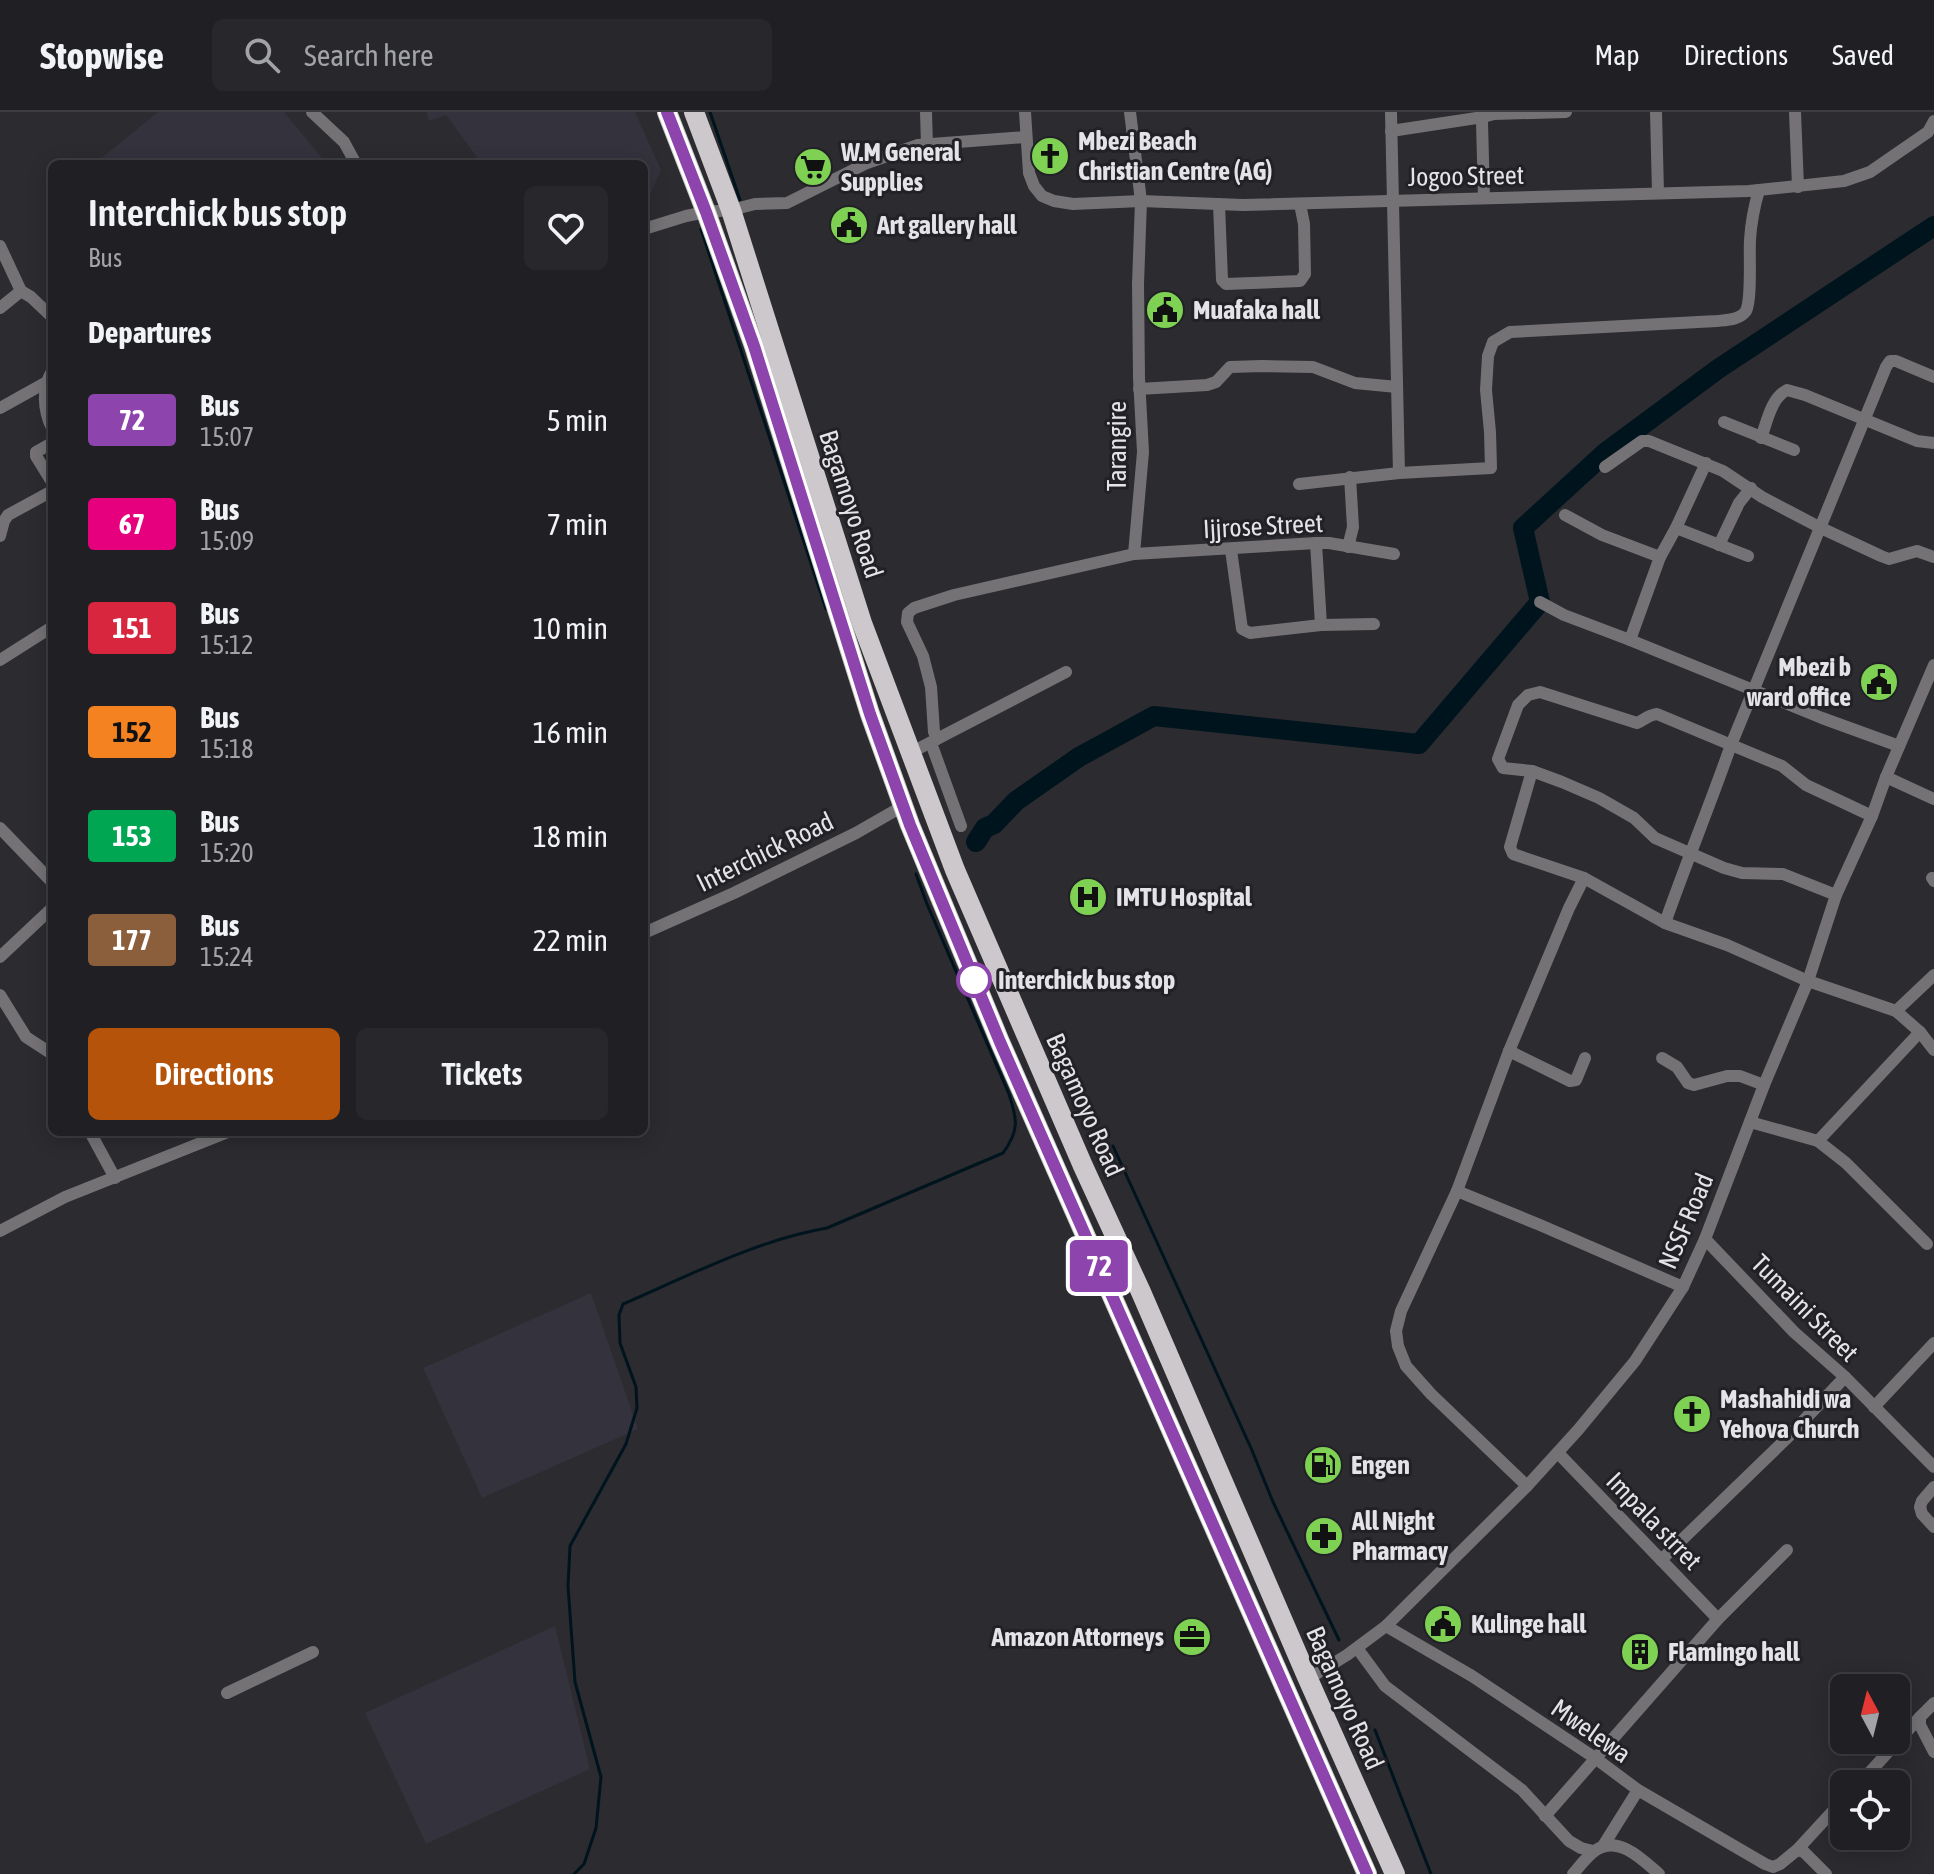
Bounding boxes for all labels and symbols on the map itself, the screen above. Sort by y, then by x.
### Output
place label: Mbezi Beach Christian Centre (AG) [1078,126,1273,186]
church icon: Mbezi Beach Christian Centre (AG) [1029,135,1071,177]
place label: W.M General Supplies [840,137,962,197]
supermarket icon: W.M General Supplies [792,146,834,188]
street label: Jogoo Street [1408,160,1524,192]
public building icon: Art gallery hall [828,204,870,246]
place label: Art gallery hall [876,210,1018,240]
public building icon: Muafaka hall [1144,289,1186,331]
place label: Muafaka hall [1193,295,1321,325]
street label: Tarangire [1102,401,1132,491]
street label: Bagamoyo Road [813,426,889,582]
street label: Ijjrose Street [1202,508,1324,544]
place label: Mbezi b ward office [1746,652,1851,712]
public building icon: Mbezi b ward office [1858,661,1900,703]
street label: Interchick Road [692,806,838,898]
hospital icon: IMTU Hospital [1067,876,1109,918]
place label: IMTU Hospital [1116,882,1253,912]
marker: Interchick bus stop [957,963,991,997]
place label: Interchick bus stop [998,965,1175,995]
street label: Bagamoyo Road [1040,1029,1130,1181]
street label: NSSF Road [1652,1169,1720,1273]
line badge: 72 [1063,1240,1135,1292]
street label: Tumaini Street [1745,1248,1865,1368]
place label: Mashahidi wa Yehova Church [1719,1384,1859,1444]
church icon: Mashahidi wa Yehova Church [1671,1393,1713,1435]
fuel station icon: Engen [1302,1444,1344,1486]
place label: Engen [1351,1450,1410,1480]
street label: Impala strret [1600,1466,1708,1576]
place label: All Night Pharmacy [1351,1506,1449,1566]
pharmacy icon: All Night Pharmacy [1303,1515,1345,1557]
public building icon: Kulinge hall [1422,1603,1464,1645]
place label: Kulinge hall [1471,1609,1587,1639]
office icon: Amazon Attorneys [1171,1616,1213,1658]
place label: Amazon Attorneys [991,1622,1164,1652]
street label: Bagamoyo Road [1300,1622,1390,1774]
building icon: Flamingo hall [1619,1631,1661,1673]
place label: Flamingo hall [1668,1637,1801,1667]
north arrow [1830,1674,1910,1754]
street label: Mwelewa [1546,1693,1636,1769]

